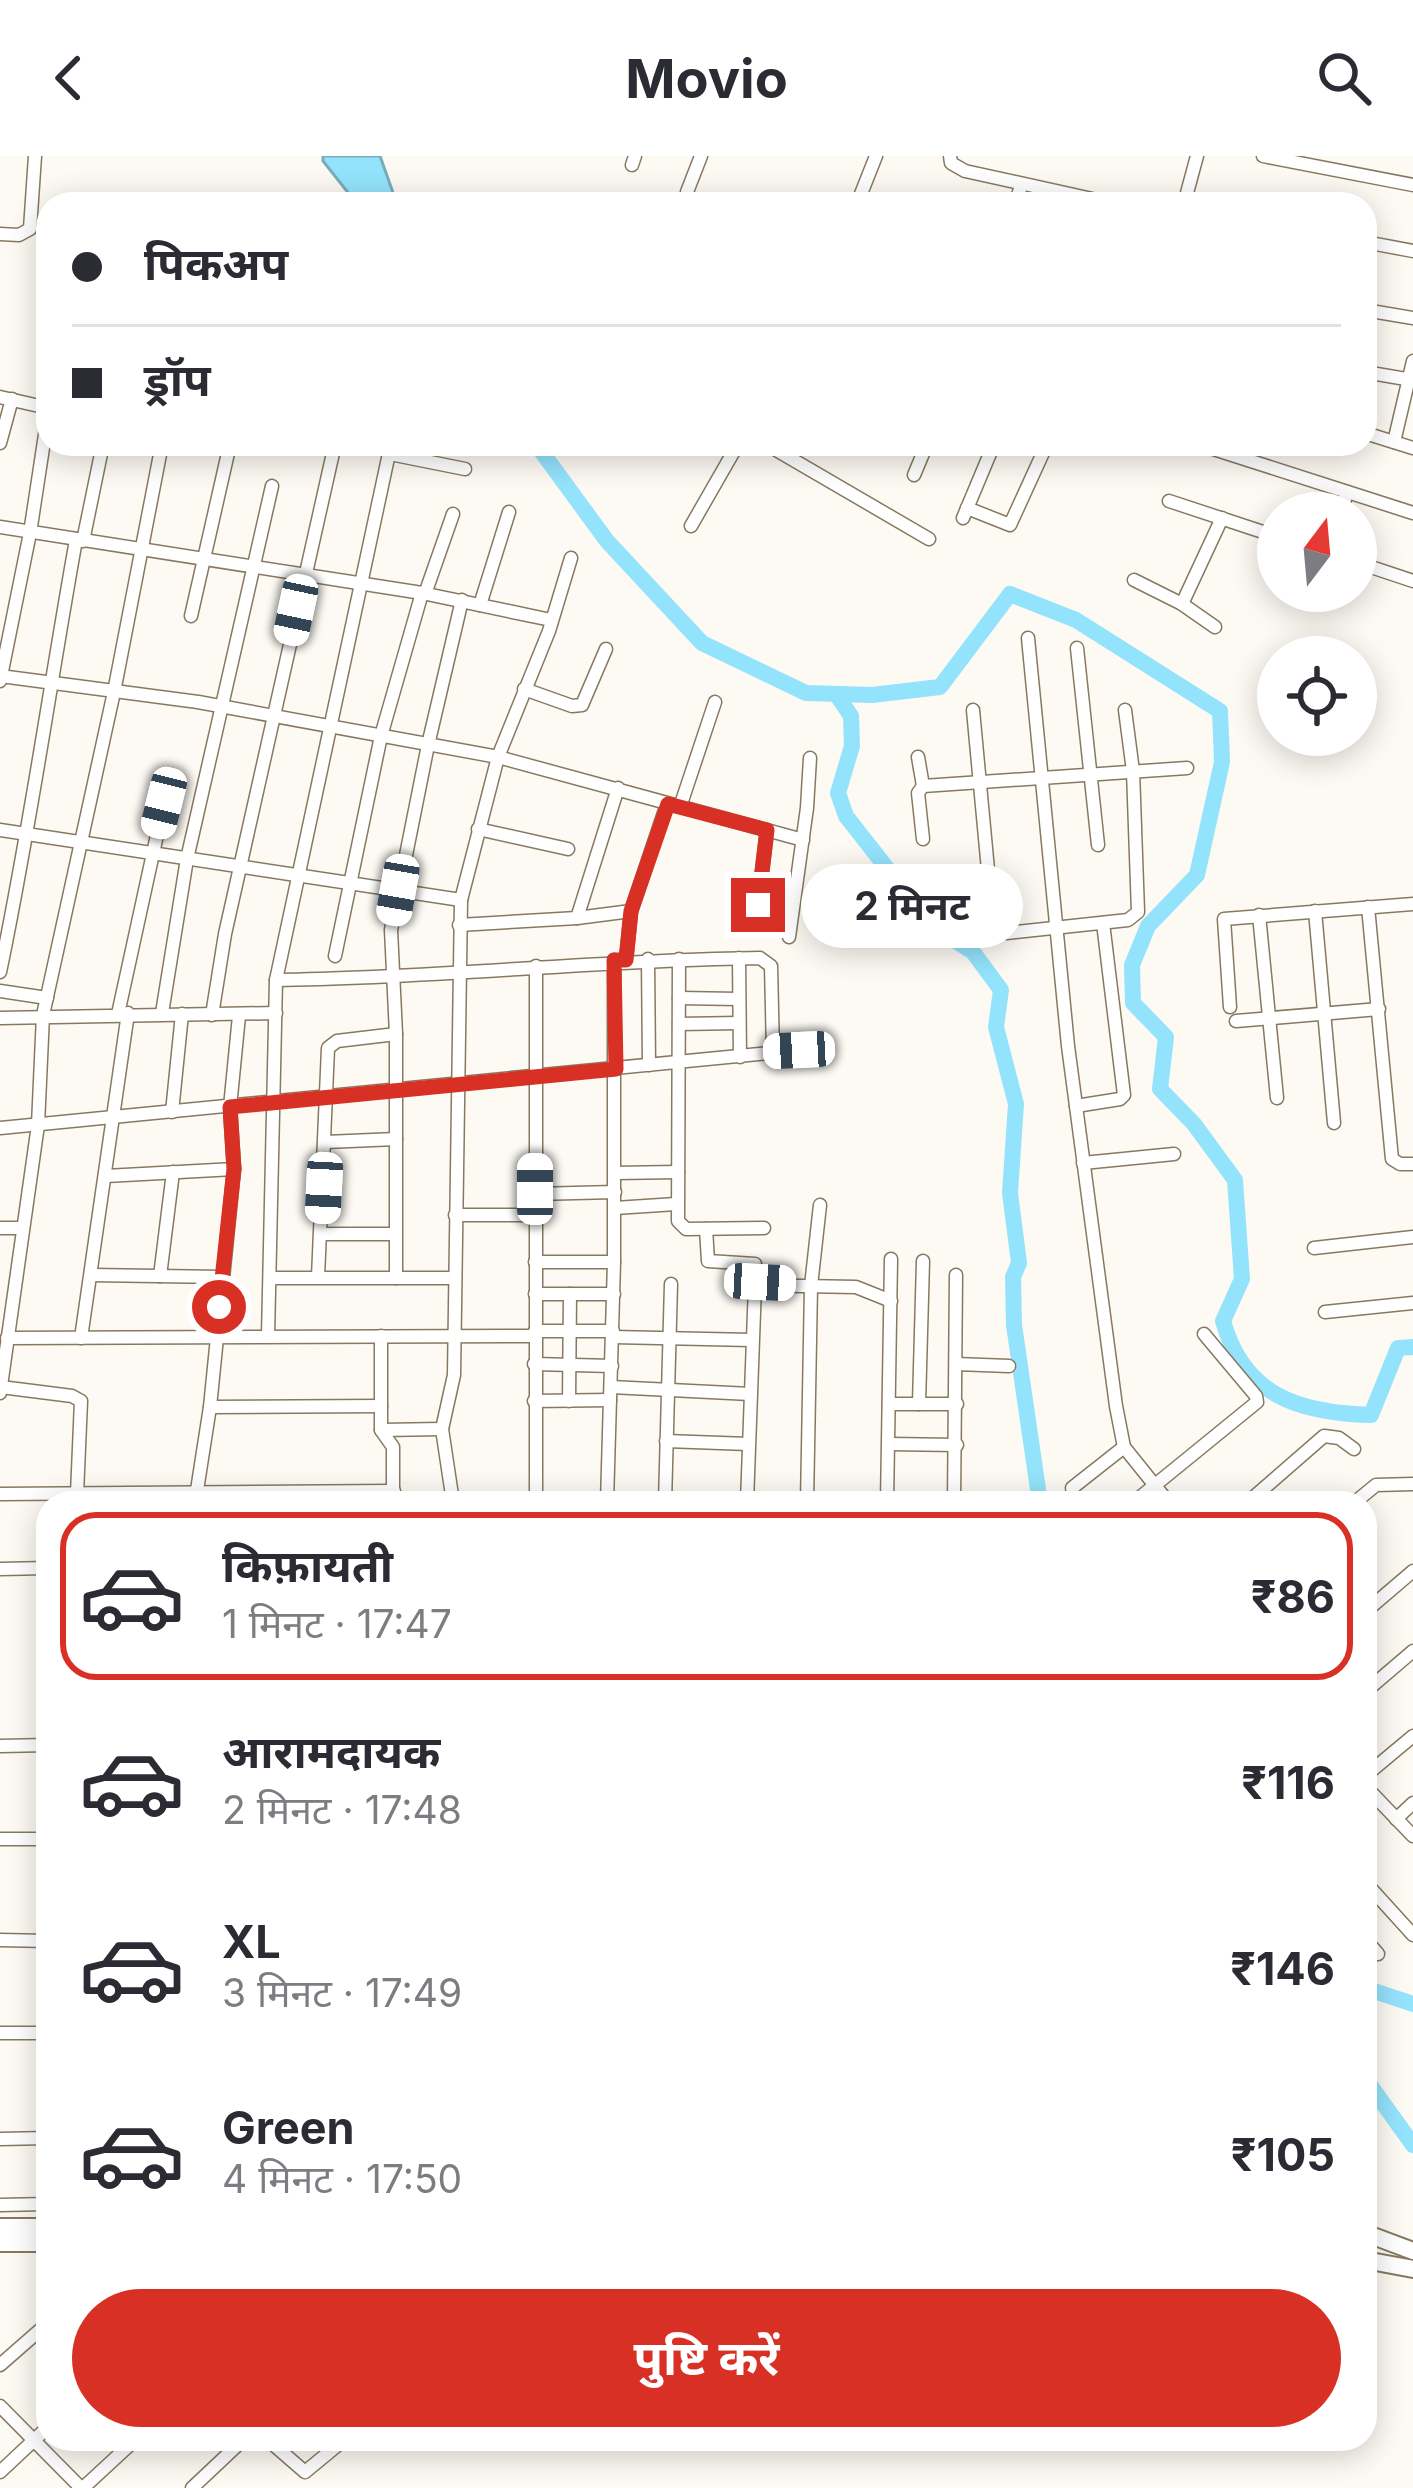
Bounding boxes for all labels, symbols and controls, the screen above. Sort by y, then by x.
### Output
icon: back [36,45,102,111]
icon: search [1311,45,1377,111]
text: Movio [625,46,788,111]
text: पिकअप [144,236,288,291]
text: ड्रॉप [144,352,211,407]
north arrow [1257,492,1377,612]
map controls [1257,492,1377,756]
car [271,571,321,649]
button: locate [1257,636,1377,756]
car [138,764,190,842]
car [374,851,422,929]
callout: 2 मिनट [800,863,1022,947]
route end [731,878,785,932]
text: 2 मिनट [854,882,970,929]
car [762,1030,836,1070]
car [304,1151,344,1225]
car [517,1153,553,1225]
car [723,1262,797,1302]
route start [192,1280,246,1334]
text: किफ़ायती [222,1538,393,1593]
icon: car [78,1542,186,1650]
text: ₹86 [1251,1569,1335,1624]
text: 1 मिनट · 17:47 [222,1600,452,1647]
text: आरामदायक [222,1724,440,1779]
icon: car [78,1728,186,1836]
text: ₹116 [1241,1755,1335,1810]
text: 2 मिनट · 17:48 [222,1786,462,1833]
icon: car [78,1914,186,2022]
text: XL [222,1914,281,1969]
text: ₹146 [1230,1941,1335,1996]
text: 3 मिनट · 17:49 [222,1969,462,2016]
icon: car [78,2100,186,2208]
text: Green [222,2100,355,2155]
text: ₹105 [1231,2127,1335,2182]
text: 4 मिनट · 17:50 [222,2155,462,2202]
button: पुष्टि करें [72,2289,1341,2427]

